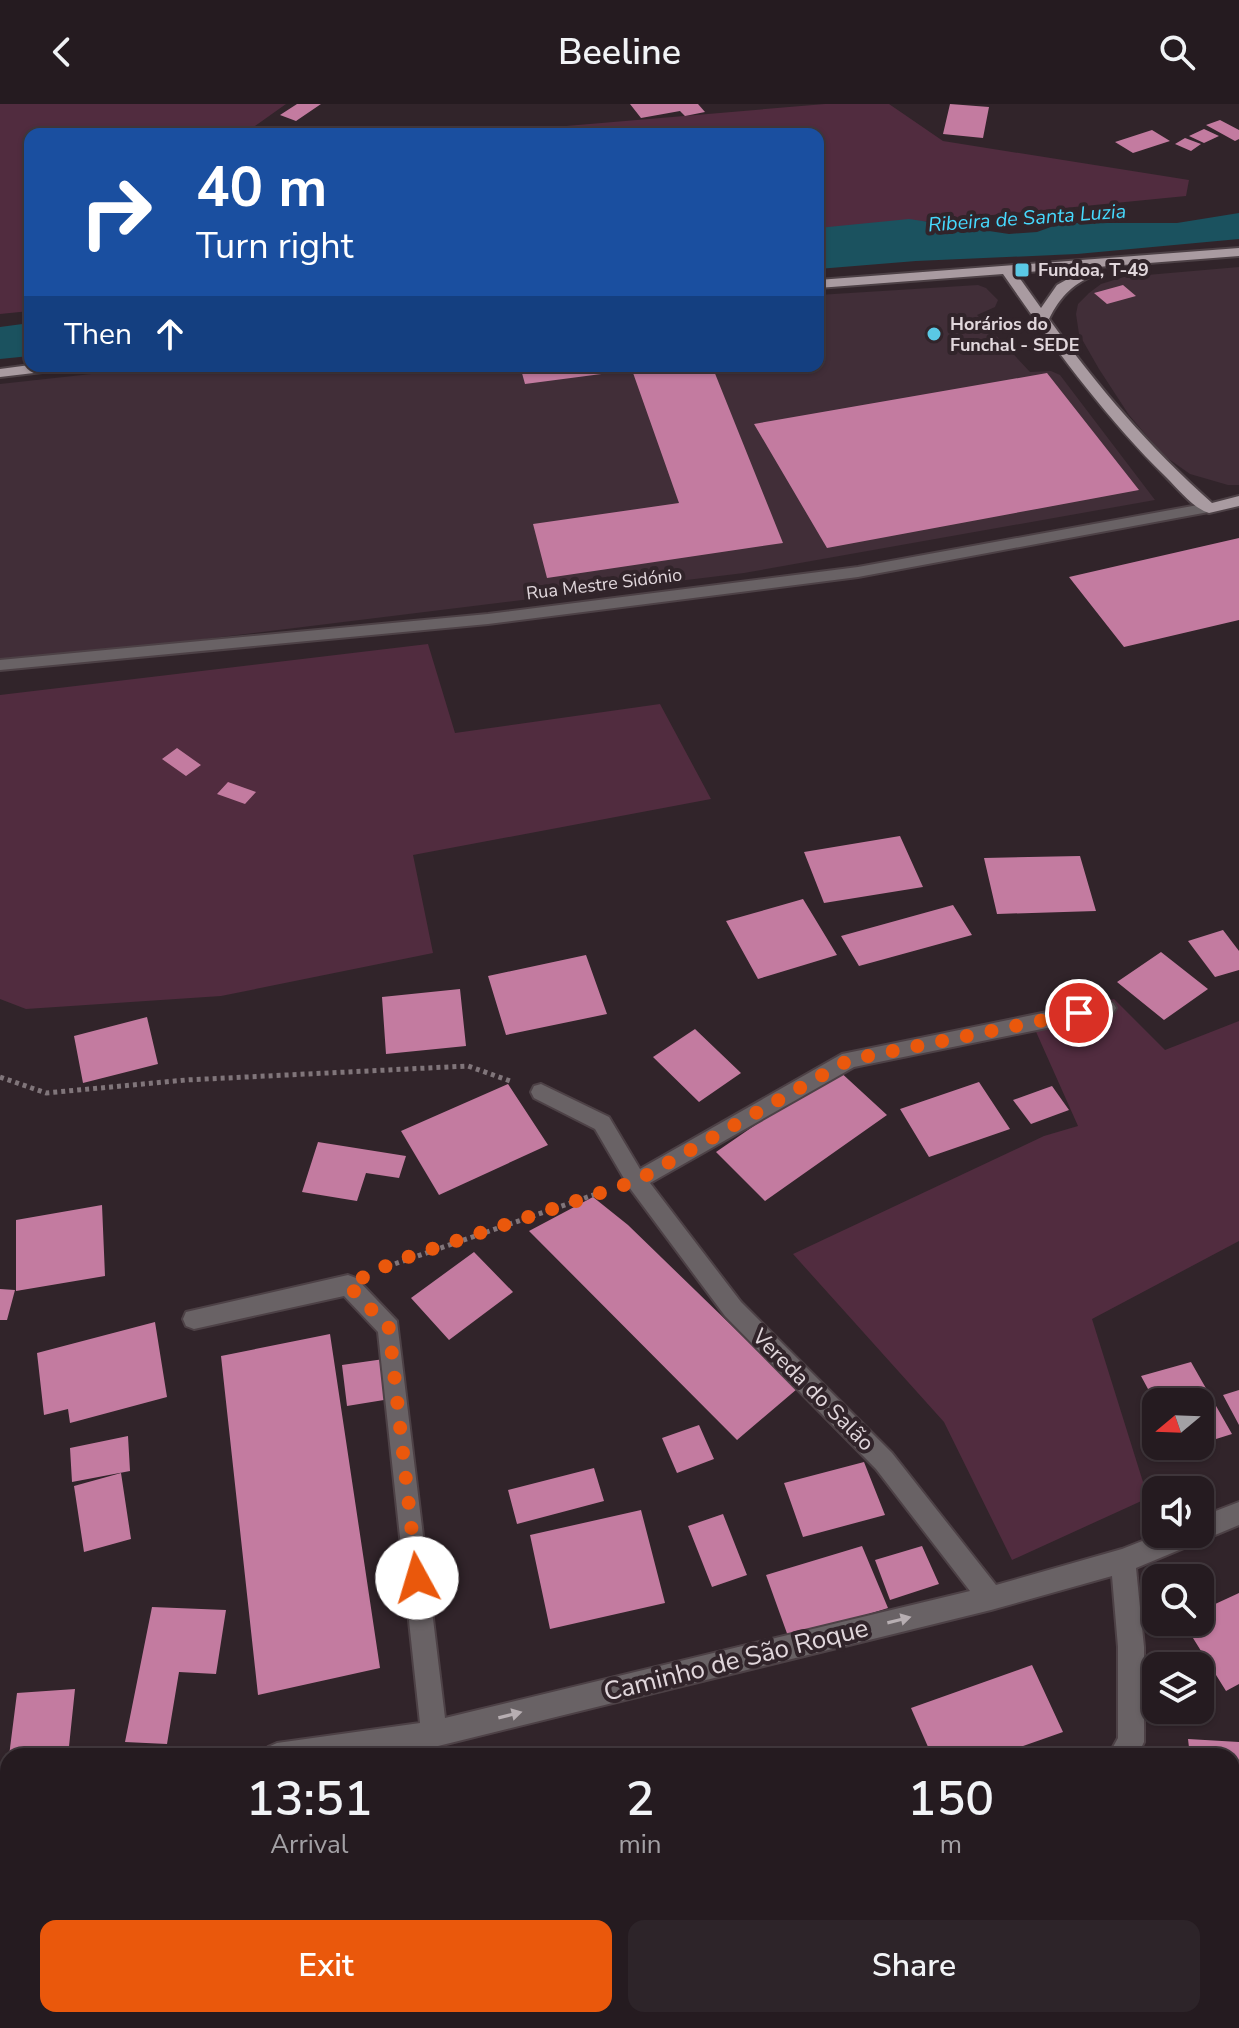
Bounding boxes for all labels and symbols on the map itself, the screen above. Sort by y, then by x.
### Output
water label: Ribeira de Santa Luzia [927,198,1127,238]
place label: Fundoa, T-49 [1038,258,1149,282]
marker: Fundoa, T-49 [1013,261,1031,279]
place label: Horários do Funchal - SEDE [950,312,1080,357]
marker: Horários do Funchal - SEDE [925,325,943,343]
street label: Rua Mestre Sidónio [525,563,683,605]
pin [1045,979,1113,1047]
street label: Vereda do Salão [745,1322,881,1458]
north arrow [1142,1388,1214,1460]
position arrow [375,1536,459,1620]
street label: Caminho de São Roque [600,1610,872,1710]
one-way arrow [886,1614,911,1626]
one-way arrow [498,1709,523,1721]

